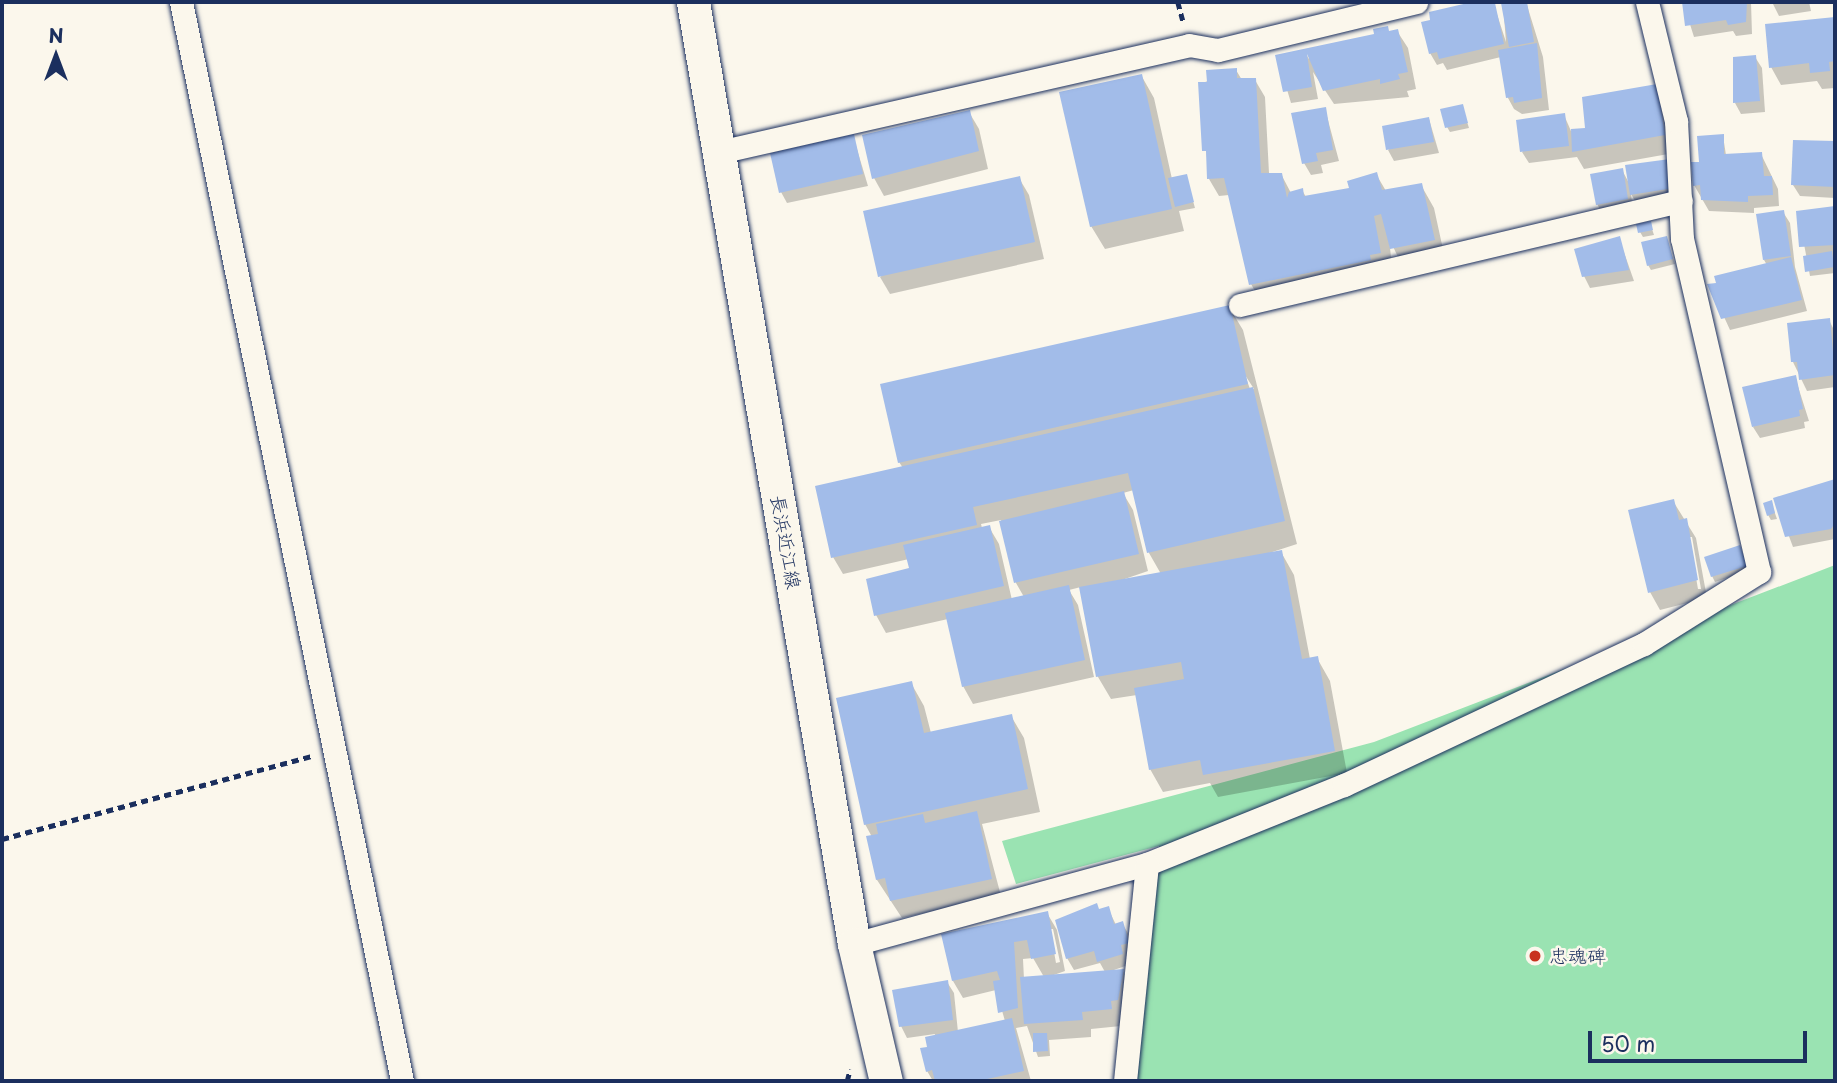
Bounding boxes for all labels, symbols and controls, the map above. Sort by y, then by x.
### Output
north arrow [21,21,91,91]
text: N [48,21,64,49]
street label: 長浜近江線 [767,493,805,591]
place label: 忠魂碑 [1549,945,1606,967]
marker: 忠魂碑 [1527,948,1543,964]
scale bar [1592,1016,1811,1060]
text: 50 m [1601,1027,1655,1059]

